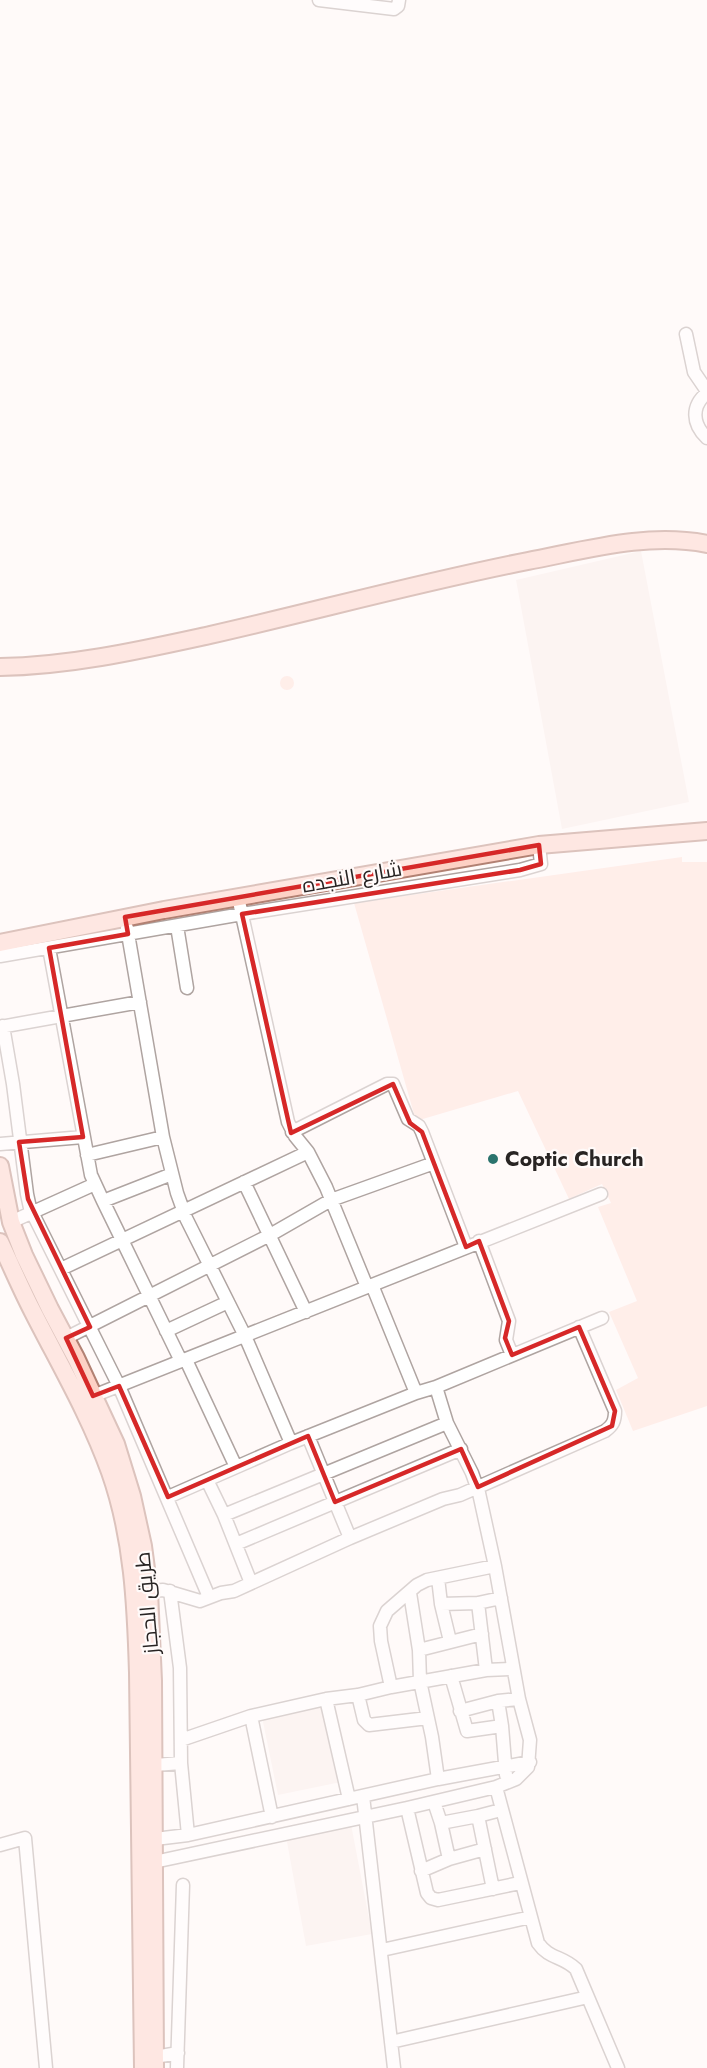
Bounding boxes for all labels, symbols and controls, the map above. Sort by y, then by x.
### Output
street label: شارع النجده [300,853,404,901]
place label: Coptic Church [505,1144,644,1174]
marker: Coptic Church [486,1152,500,1166]
street label: طريق الحجاز [128,1551,167,1656]

